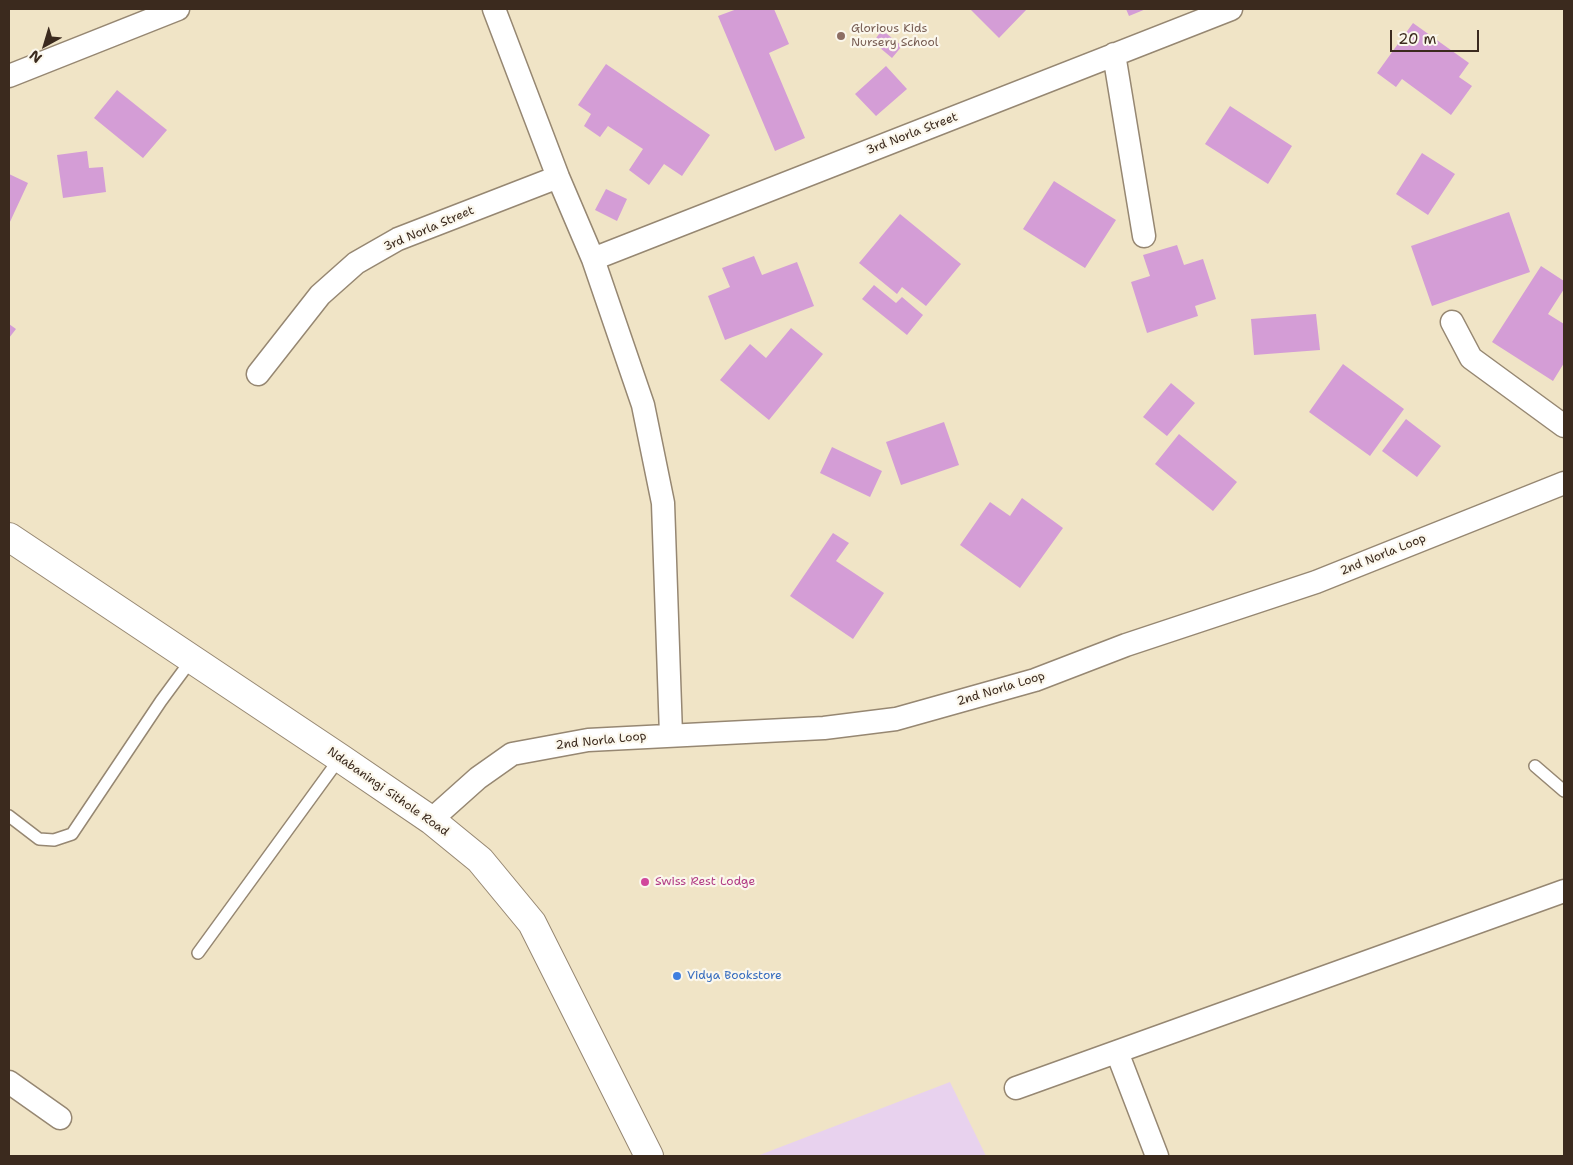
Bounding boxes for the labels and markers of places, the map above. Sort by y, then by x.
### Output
place label: Glorious Kids Nursery School [851,22,938,50]
marker: Glorious Kids Nursery School [835,30,847,42]
place label: Swiss Rest Lodge [655,875,755,889]
marker: Swiss Rest Lodge [639,876,651,888]
place label: Vidya Bookstore [687,969,782,983]
marker: Vidya Bookstore [671,970,683,982]

